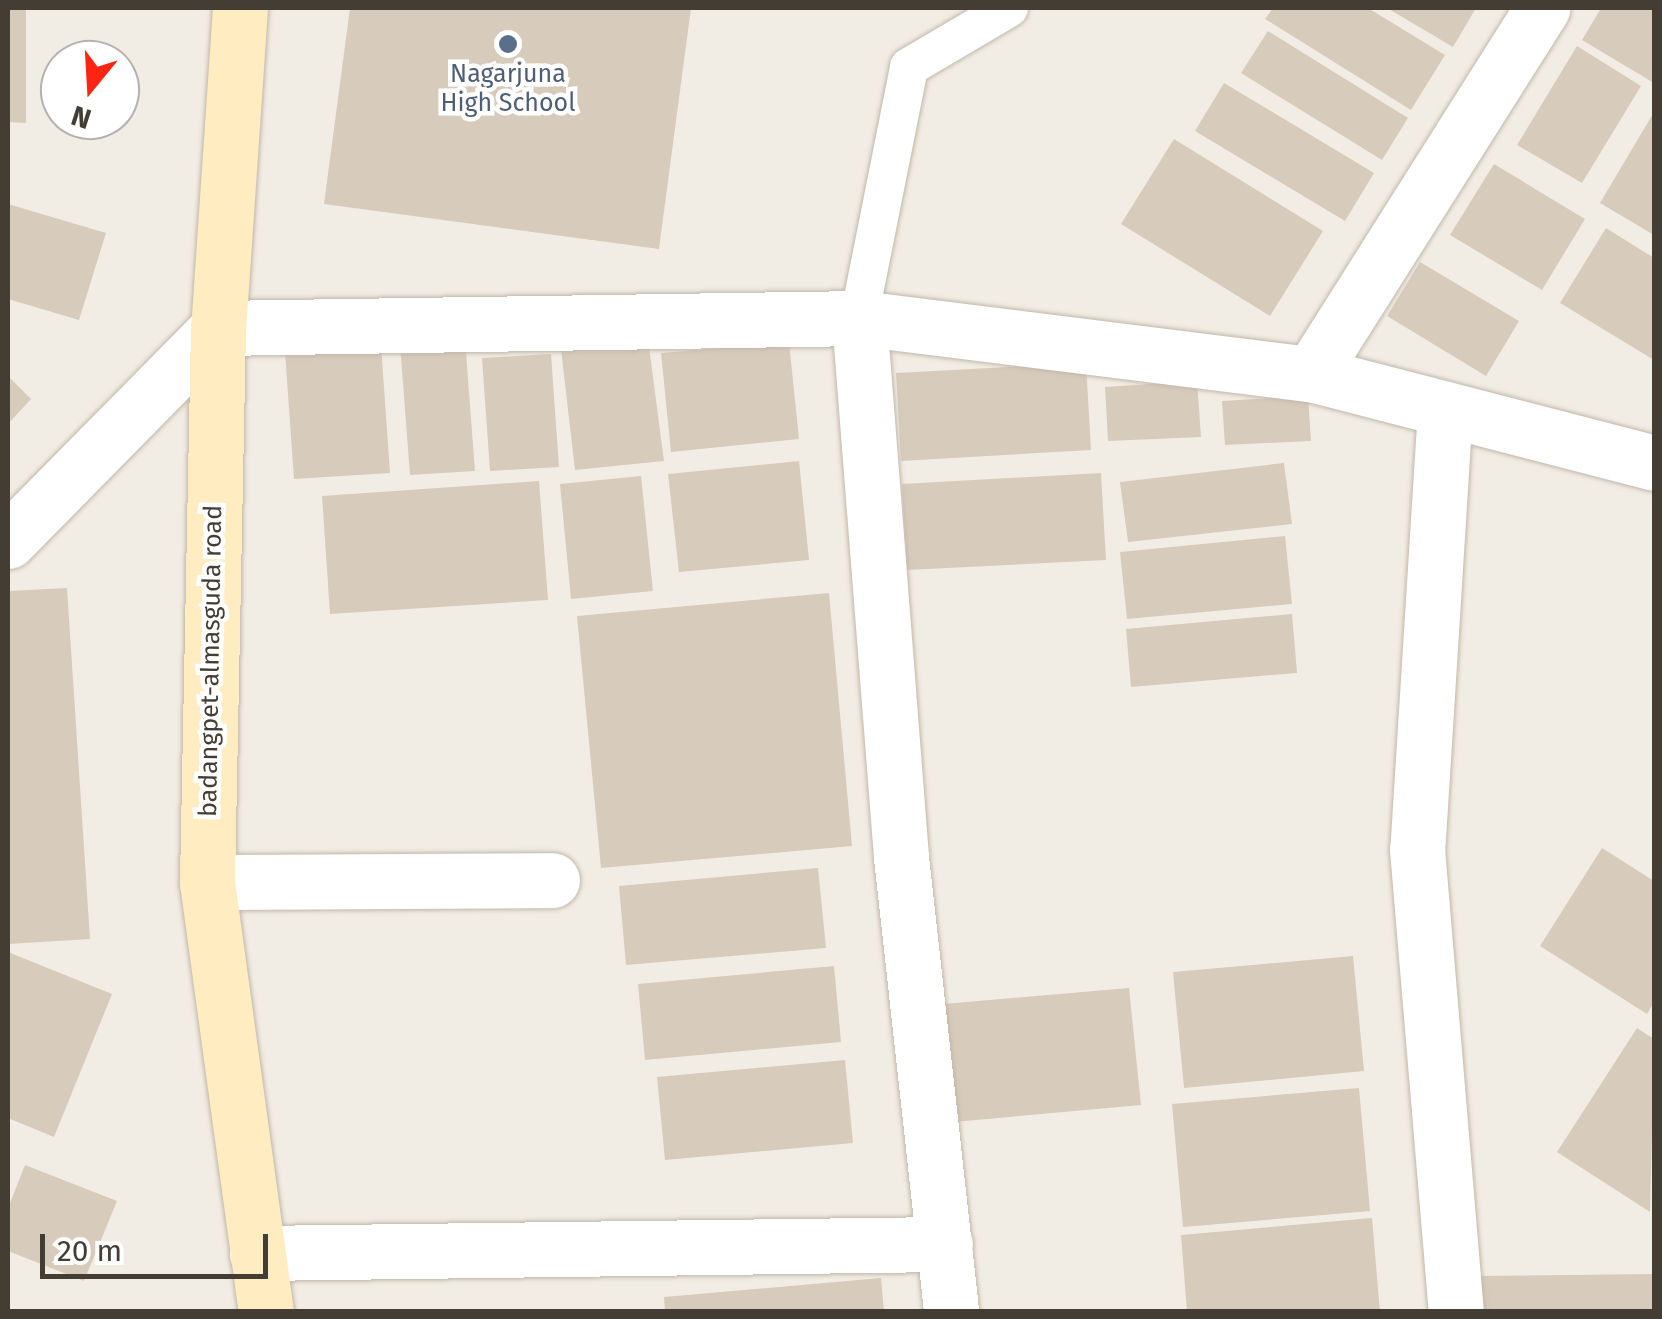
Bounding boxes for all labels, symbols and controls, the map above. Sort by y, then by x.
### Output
marker: Nagarjuna High School [497,33,519,55]
north arrow [40,40,140,140]
place label: Nagarjuna High School [440,60,576,119]
text: N [67,99,95,136]
street label: badangpet-almasguda road [193,505,229,817]
scale bar [45,1214,272,1276]
text: 20 m [57,1233,122,1269]

